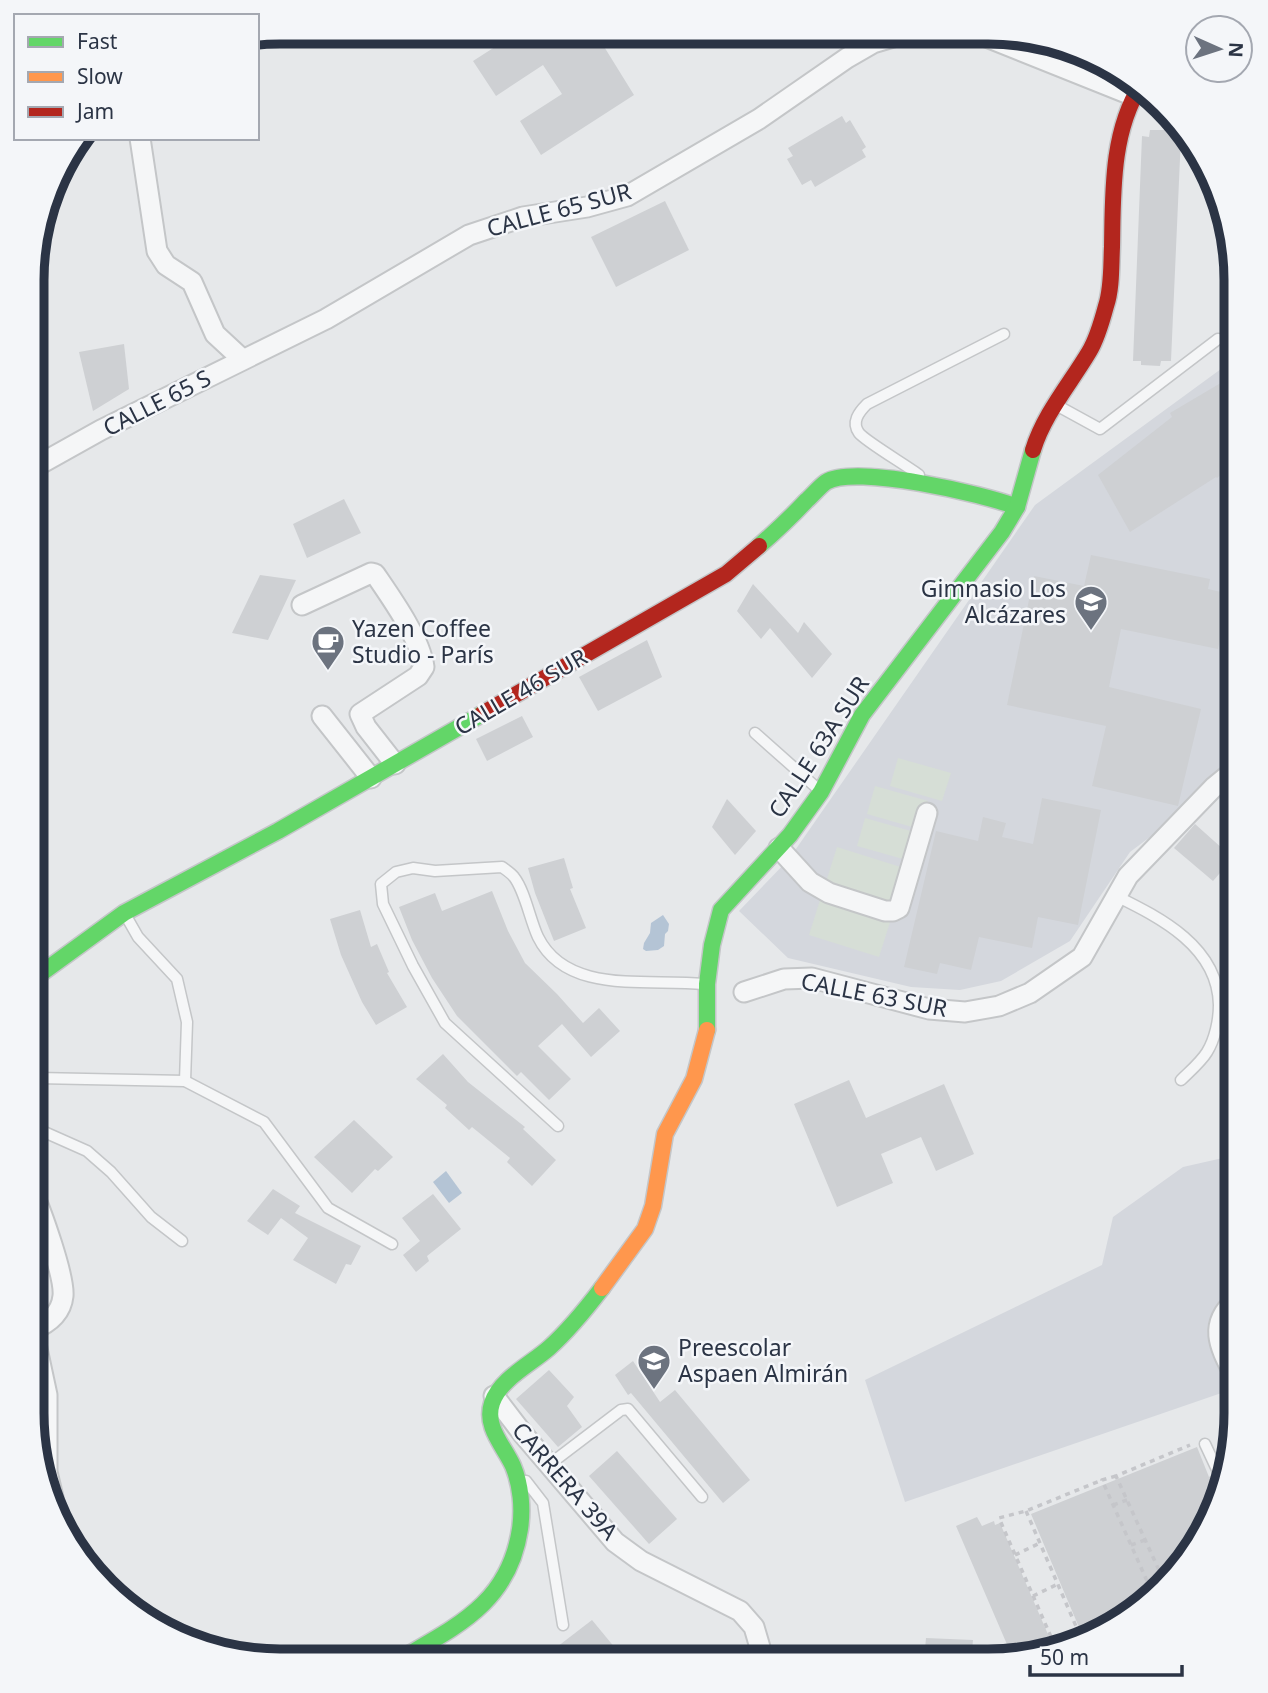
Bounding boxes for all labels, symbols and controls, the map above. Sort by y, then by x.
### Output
legend [14,14,259,140]
north arrow [1184,14,1254,84]
text: Fast [77,27,118,55]
text: N [1223,41,1249,58]
text: Slow [77,62,123,90]
text: Jam [75,97,114,125]
street label: CALLE 65 SUR [483,174,634,244]
street label: CALLE 65 S [97,361,216,443]
place label: Gimnasio Los Alcázares [921,572,1066,630]
school or university icon: Gimnasio Los Alcázares [1072,583,1110,632]
place label: Yazen Coffee Studio - París [352,612,494,670]
cafe icon: Yazen Coffee Studio - París [309,623,347,672]
street label: CALLE 46 SUR [448,640,593,742]
street label: CALLE 63A SUR [760,669,876,823]
street label: CALLE 63 SUR [798,964,950,1024]
place label: Preescolar Aspaen Almirán [678,1331,848,1389]
school or university icon: Preescolar Aspaen Almirán [635,1342,673,1391]
street label: CARRERA 39A [506,1415,626,1546]
scale bar [1030,1634,1182,1678]
text: 50 m [1040,1643,1089,1671]

